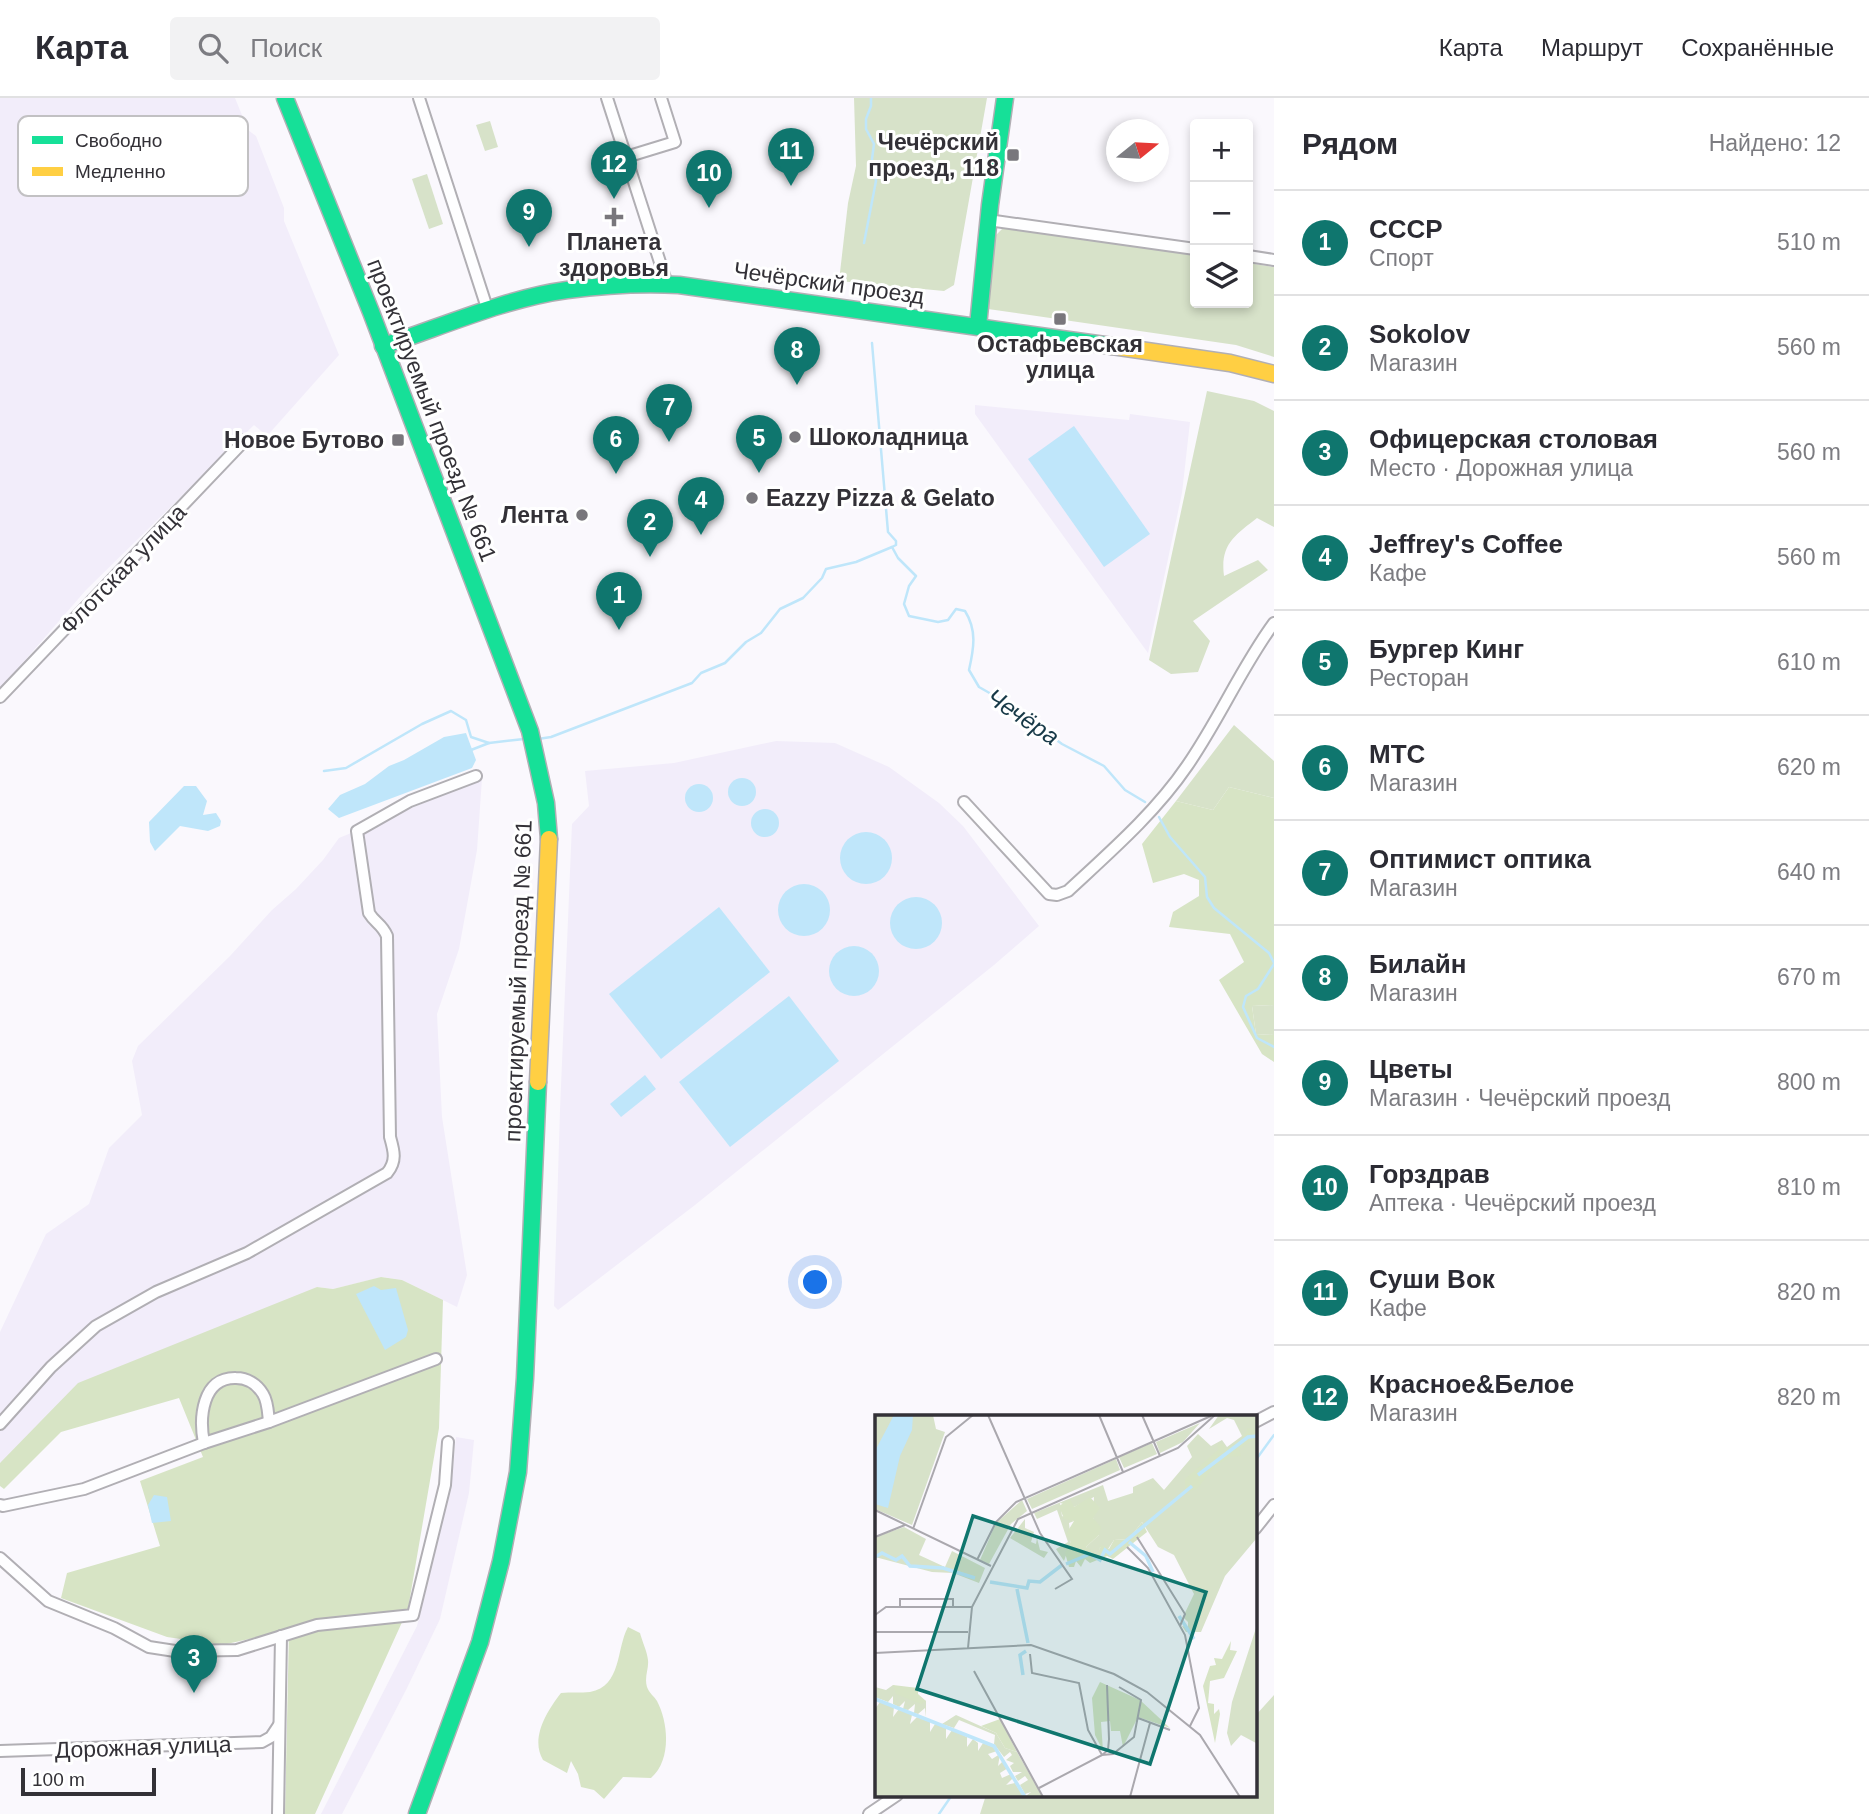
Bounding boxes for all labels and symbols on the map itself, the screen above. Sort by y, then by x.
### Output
legend [18,116,248,196]
north arrow [1106,119,1169,182]
pin: 11 [768,128,814,186]
place label: Чечёрский проезд, 118 [868,129,999,181]
text: Свободно [75,130,162,151]
pin: 12 [591,141,637,199]
marker: Чечёрский проезд, 118 [1005,147,1021,163]
pin: 10 [686,150,732,208]
text: Медленно [75,161,165,182]
pin: 9 [506,189,552,247]
marker: Планета здоровья [606,209,622,225]
place label: Планета здоровья [559,229,669,281]
street label: проектируемый проезд № 661 [362,255,502,565]
street label: Чечёрский проезд [732,257,927,309]
marker: Остафьевская улица [1052,311,1068,327]
pin: 8 [774,327,820,385]
place label: Остафьевская улица [977,331,1143,383]
pin: 7 [646,384,692,442]
pin: 5 [736,415,782,473]
pin: 6 [593,416,639,474]
place label: Шоколадница [809,424,968,450]
place label: Новое Бутово [224,427,384,453]
marker: Шоколадница [787,429,803,445]
marker: Новое Бутово [390,432,406,448]
pin: 4 [678,477,724,535]
place label: Eazzy Pizza & Gelato [766,485,995,511]
marker: Eazzy Pizza & Gelato [744,490,760,506]
street label: Флотская улица [55,499,192,639]
pin: 2 [627,499,673,557]
place label: Лента [501,502,568,528]
marker: Лента [574,507,590,523]
pin: 1 [596,572,642,630]
water label: Чечёра [982,683,1064,750]
street label: проектируемый проезд № 661 [499,819,537,1143]
your location [798,1265,832,1299]
inset map [875,1415,1256,1797]
pin: 3 [171,1635,217,1693]
street label: Дорожная улица [54,1731,232,1763]
scale bar [21,1765,156,1797]

